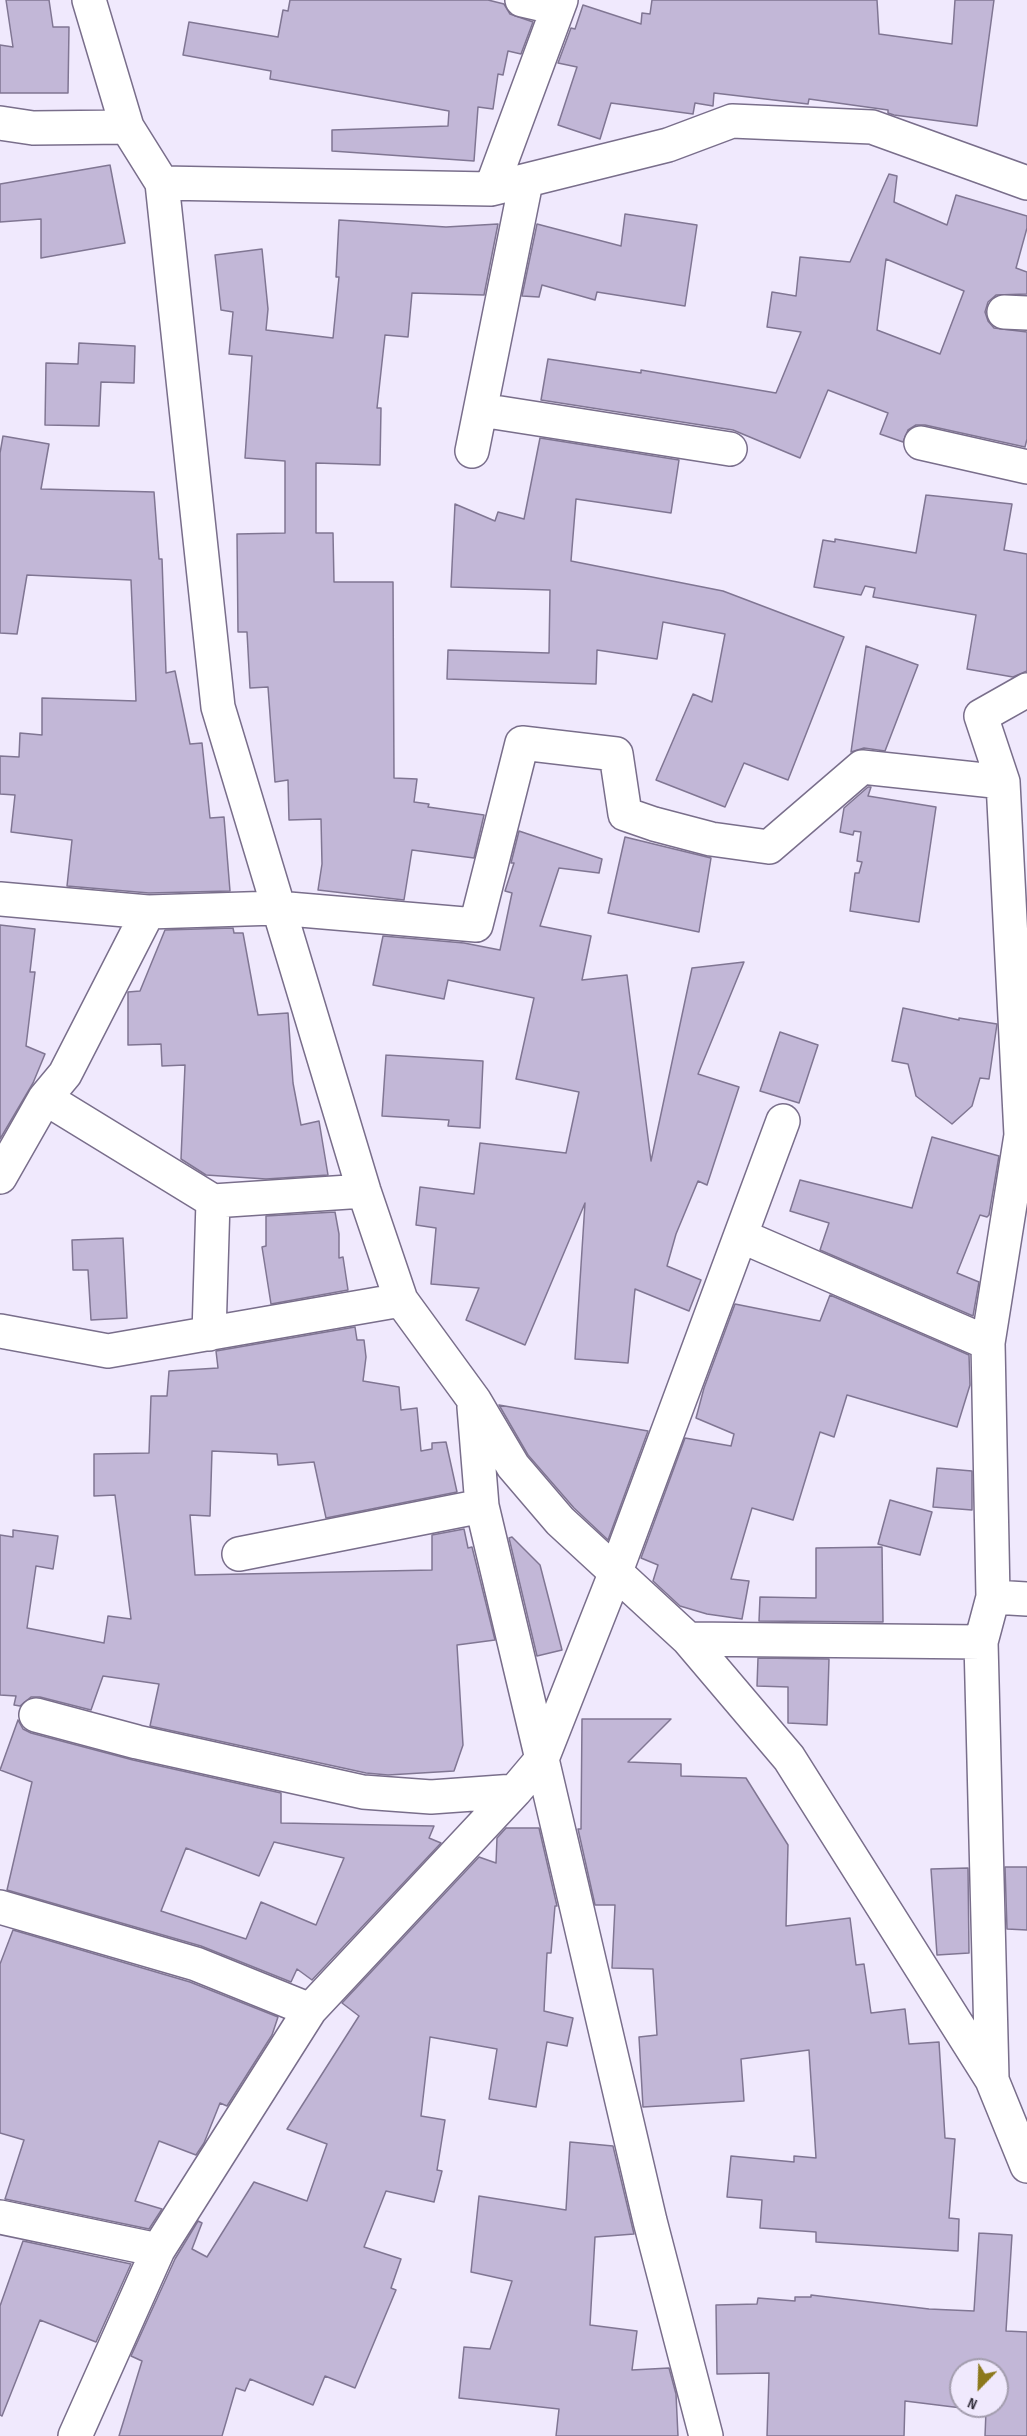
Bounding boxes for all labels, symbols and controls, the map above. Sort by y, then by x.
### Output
north arrow [949,2358,1009,2418]
text: N [965,2393,980,2414]

